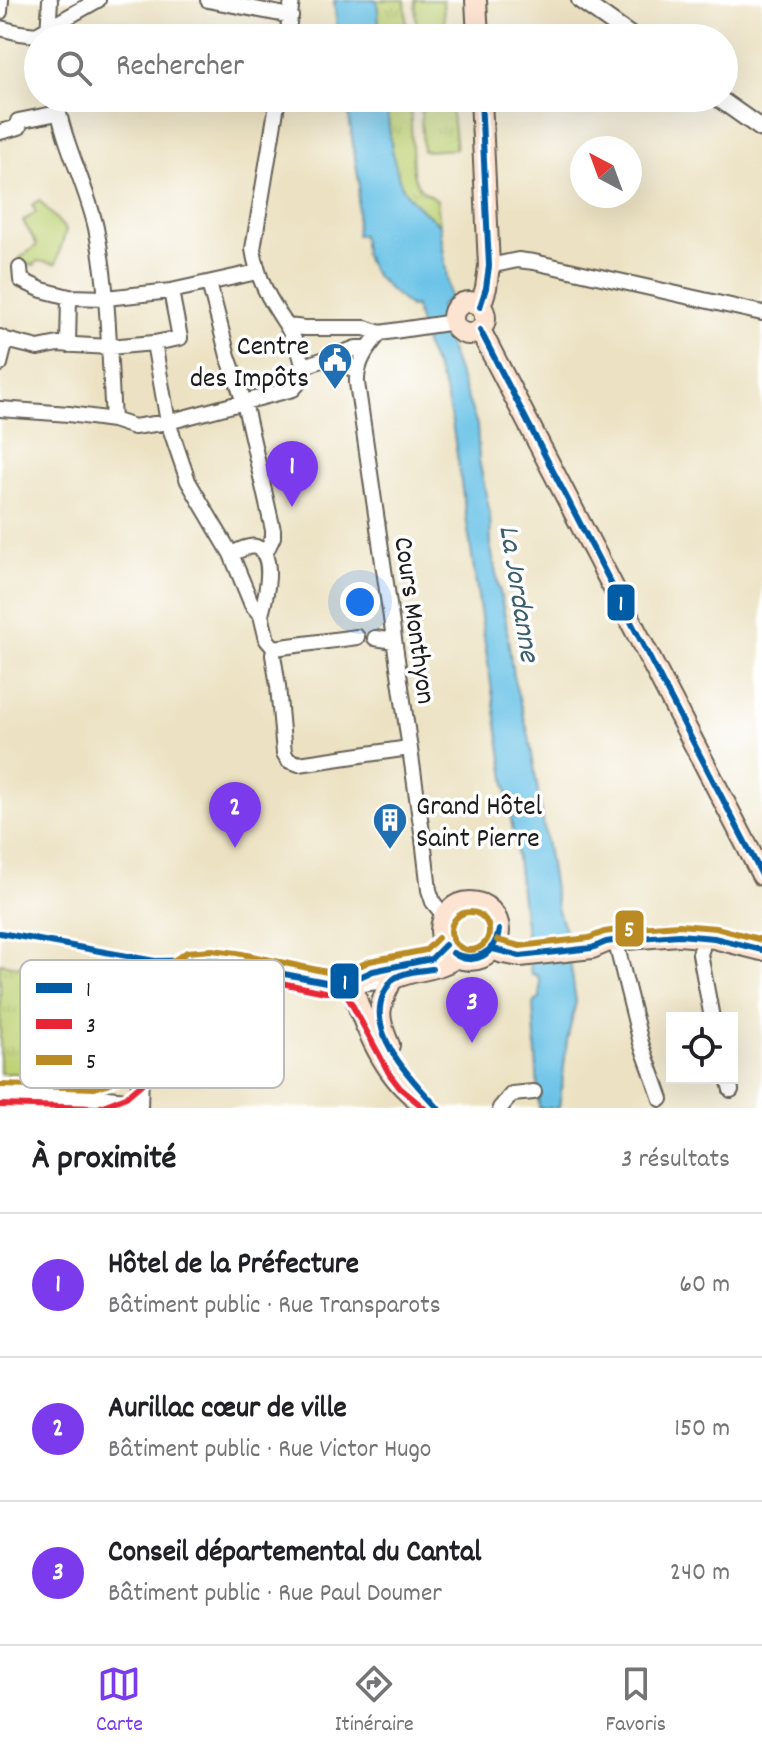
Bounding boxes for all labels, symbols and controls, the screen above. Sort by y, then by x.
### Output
search box [24,24,738,112]
icon: search [52,46,96,90]
text: Rechercher [116,47,244,90]
north arrow [570,136,642,208]
place label: Centre des Impôts [190,329,309,401]
public building icon: Centre des Impôts [316,341,354,391]
pin: 1 [266,441,318,507]
water label: La Jordanne [485,522,549,667]
street label: Cours Monthyon [381,534,444,707]
your location [340,582,380,622]
line badge: 1 [606,583,636,622]
text: 1 [619,590,623,621]
pin: 2 [209,782,261,848]
place label: Grand Hôtel Saint Pierre [416,789,543,861]
building icon: Grand Hôtel Saint Pierre [371,801,409,851]
line badge: 5 [614,909,645,948]
text: 5 [624,916,634,947]
legend [20,960,284,1088]
line badge: 1 [329,962,360,1000]
text: 1 [343,969,347,1000]
text: 1 [86,976,91,1007]
pin: 3 [446,977,498,1043]
text: 3 [86,1012,96,1043]
map controls [666,1012,738,1084]
button: locate [666,1012,738,1084]
text: 5 [86,1048,96,1079]
text: À proximité [32,1136,176,1185]
text: 3 résultats [621,1142,730,1179]
text: Hôtel de la Préfecture [108,1245,359,1288]
text: 1 [55,1267,61,1304]
text: 60 m [679,1267,730,1304]
text: Bâtiment public · Rue Transparots [108,1288,441,1325]
text: Aurillac cœur de ville [108,1389,347,1432]
text: 2 [52,1411,64,1448]
text: 150 m [674,1411,730,1448]
text: Bâtiment public · Rue Victor Hugo [108,1432,431,1469]
text: Conseil départemental du Cantal [108,1533,481,1576]
text: 3 [52,1555,64,1592]
text: 240 m [670,1555,730,1592]
text: Bâtiment public · Rue Paul Doumer [108,1576,442,1613]
tab: Carte [96,1662,143,1741]
tab: Itinéraire [335,1662,414,1741]
tab: Favoris [606,1662,666,1741]

